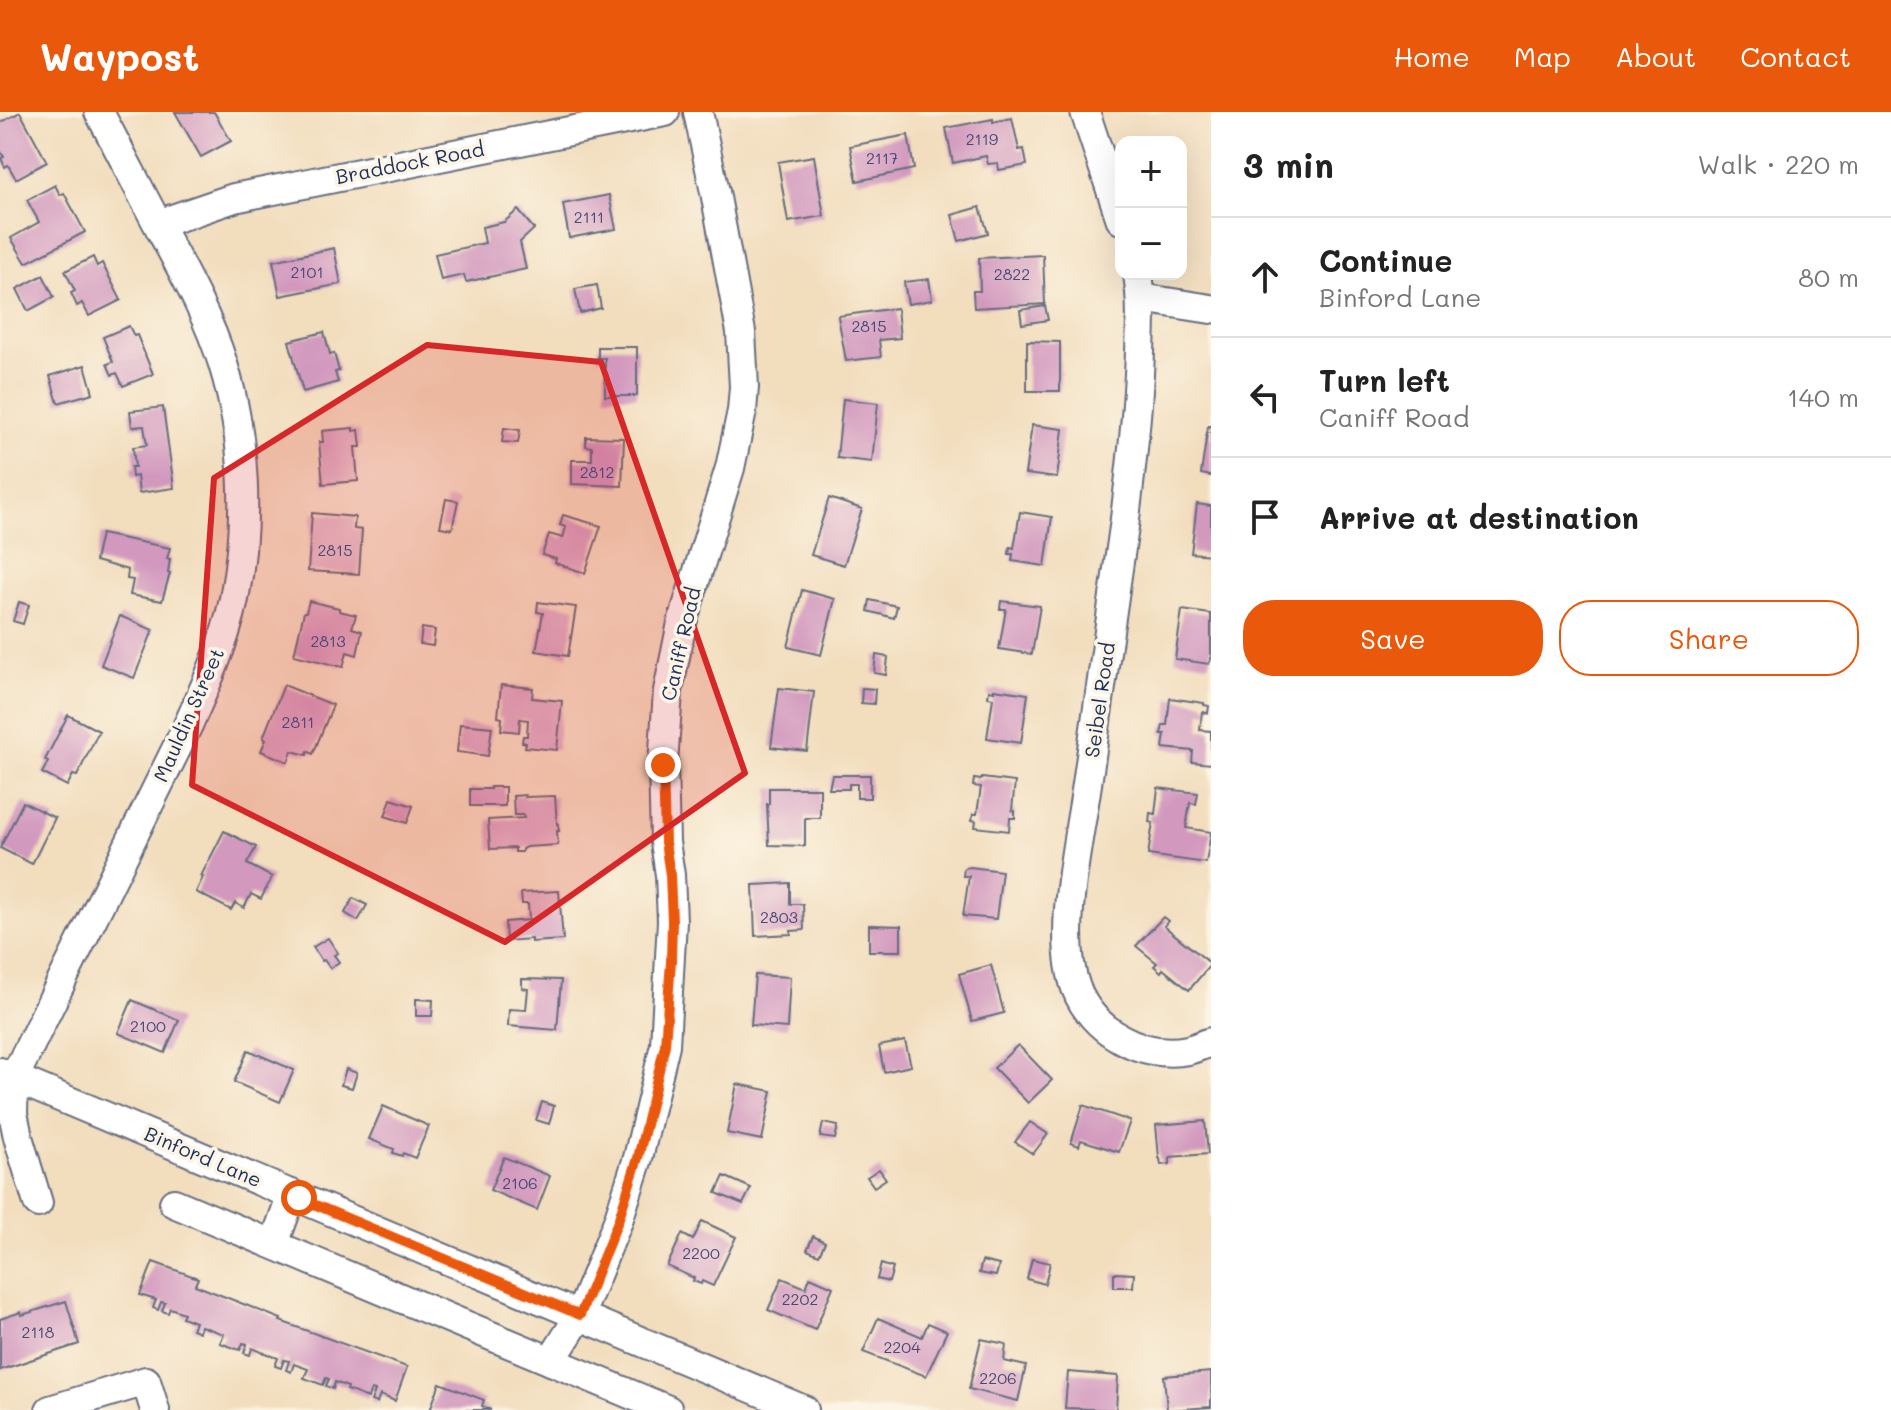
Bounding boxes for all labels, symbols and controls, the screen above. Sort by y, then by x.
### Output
text: Waypost [40,31,199,81]
text: Home [1394,38,1470,74]
text: Map [1514,38,1571,74]
text: About [1615,38,1696,74]
text: Contact [1740,38,1851,74]
house number: 2119 [966,128,998,149]
street label: Braddock Road [333,135,486,189]
map controls [1115,136,1187,280]
button: + [1115,136,1187,208]
text: 3 min [1243,142,1334,187]
house number: 2117 [866,147,898,168]
text: Walk · 220 m [1698,147,1859,181]
house number: 2111 [574,206,604,227]
button: − [1115,208,1187,280]
text: Continue [1319,240,1452,280]
icon: ahead [1243,255,1287,299]
text: 80 m [1798,260,1859,294]
house number: 2101 [290,261,324,282]
house number: 2822 [994,263,1030,284]
text: Binford Lane [1319,280,1481,314]
house number: 2815 [851,315,887,336]
text: Turn left [1319,360,1450,400]
icon: left [1243,375,1287,419]
text: 140 m [1787,380,1859,414]
text: Caniff Road [1319,400,1469,434]
house number: 2812 [580,461,614,482]
icon: arrive [1243,495,1287,539]
text: Arrive at destination [1319,497,1639,537]
house number: 2815 [317,539,353,560]
street label: Caniff Road [654,584,706,703]
button: Save [1243,600,1543,676]
button: Share [1559,600,1859,676]
house number: 2813 [310,630,346,651]
street label: Seibel Road [1078,641,1120,759]
street label: Mauldin Street [147,643,229,786]
house number: 2811 [282,711,314,732]
route end [645,747,681,783]
house number: 2803 [760,906,798,927]
house number: 2100 [130,1015,166,1036]
street label: Binford Lane [141,1120,266,1192]
house number: 2106 [502,1172,538,1193]
route start [281,1180,317,1216]
house number: 2200 [682,1242,720,1263]
house number: 2202 [782,1288,818,1309]
house number: 2118 [22,1321,55,1342]
house number: 2204 [883,1336,921,1357]
house number: 2206 [979,1367,1017,1388]

